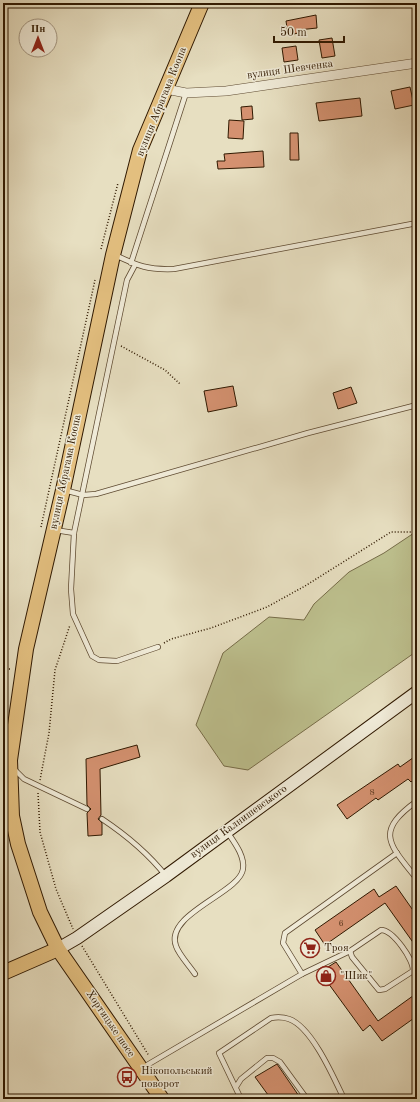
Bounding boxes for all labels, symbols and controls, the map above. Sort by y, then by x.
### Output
north arrow [18,18,58,58]
scale bar [274,18,344,44]
text: Пн [30,24,46,35]
text: 50 m [280,26,307,39]
street label: вулиця Абрагама Коопа [135,45,189,158]
street label: вулиця Шевченка [246,58,334,81]
street label: вулиця Абрагама Коопа [48,413,84,530]
street label: вулиця Калнишевського [189,783,289,861]
house number: 8 [369,788,375,797]
house number: 6 [338,919,344,928]
supermarket icon: Троя [299,937,321,959]
place label: Троя [324,943,349,954]
shop icon: "Шик" [315,965,337,987]
place label: "Шик" [340,971,372,982]
street label: Хортицьке шосе [84,989,136,1059]
bus stop icon: Нікопольський поворот [116,1066,138,1088]
place label: Нікопольський поворот [141,1066,213,1090]

